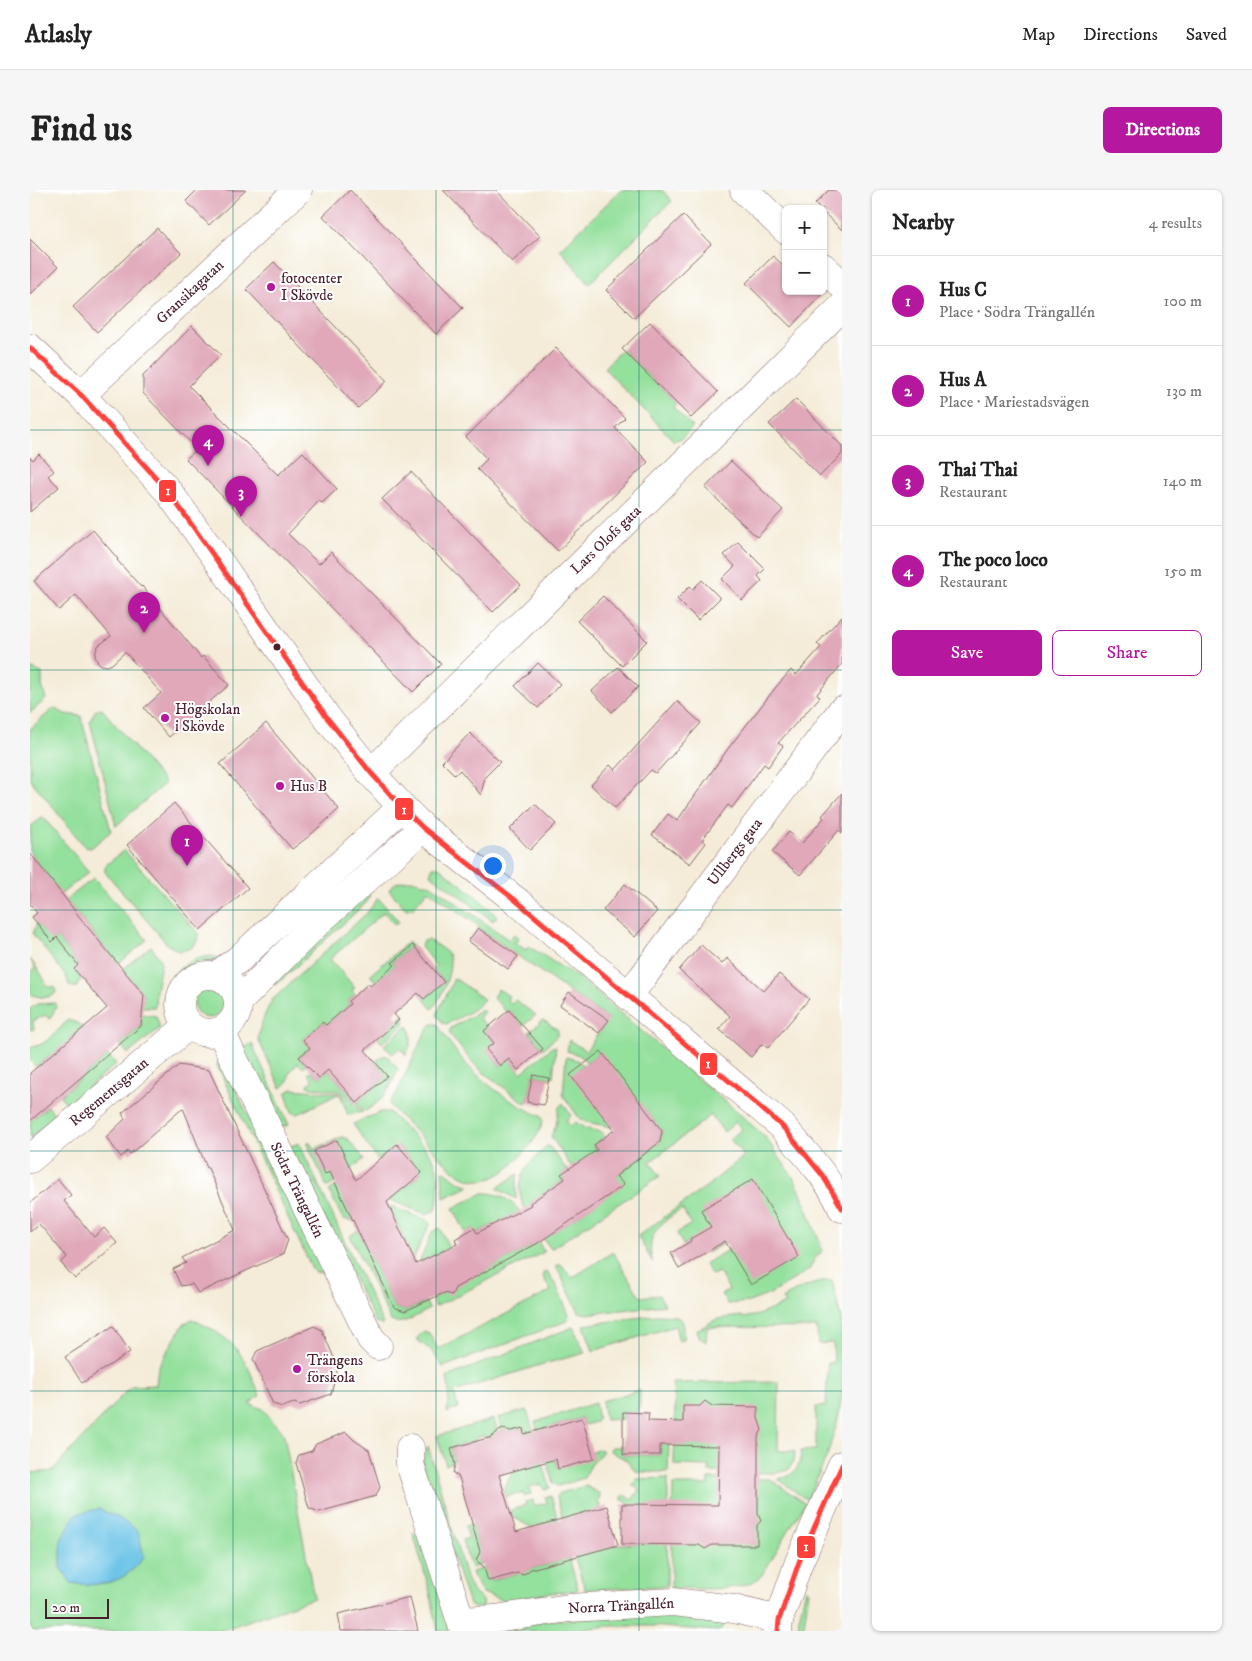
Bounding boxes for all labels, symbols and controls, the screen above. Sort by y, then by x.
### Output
text: Atlasly [25,20,92,50]
text: Map [1022,24,1055,46]
text: Directions [1083,24,1158,46]
text: Saved [1186,24,1227,46]
button: Directions [1103,107,1222,153]
text: Find us [30,108,132,152]
map controls [782,205,827,295]
button: + [782,205,827,250]
text: Nearby [892,210,954,236]
text: 4 results [1149,213,1202,233]
button: − [782,250,827,295]
street label: Gransikagatan [152,256,228,328]
place label: fotocenter I Skövde [281,269,343,305]
text: Hus C [939,279,987,302]
marker: fotocenter I Skövde [265,281,277,293]
text: 1 [905,291,911,311]
text: 100 m [1164,291,1202,311]
text: Place · Södra Trängallén [939,302,1095,322]
text: Hus A [939,369,986,392]
text: 2 [904,381,912,401]
text: 130 m [1166,381,1202,401]
text: Place · Mariestadsvägen [939,392,1089,412]
pin: 4 [192,425,224,466]
text: Thai Thai [939,459,1018,482]
text: 3 [905,471,911,491]
text: 140 m [1163,471,1202,491]
pin: 3 [225,476,257,517]
line badge: 1 [158,479,177,503]
text: 1 [165,482,171,500]
text: Restaurant [939,482,1007,502]
street label: Lars Olofs gata [567,501,646,578]
text: The poco loco [939,549,1048,572]
text: 4 [903,561,913,581]
text: 150 m [1164,561,1202,581]
text: Restaurant [939,572,1007,592]
pin: 2 [128,592,160,633]
button: Save [892,630,1042,676]
button: Share [1052,630,1202,676]
unlabelled marker [272,642,282,652]
place label: Högskolan i Skövde [175,700,240,736]
marker: Högskolan i Skövde [159,712,171,724]
place label: Hus B [290,777,327,796]
marker: Hus B [274,780,286,792]
line badge: 1 [394,797,414,821]
text: 1 [401,801,407,819]
street label: Ullbergs gata [703,814,767,890]
pin: 1 [171,825,203,866]
your location [480,853,506,879]
line badge: 1 [699,1052,718,1076]
street label: Regementsgatan [66,1053,153,1131]
text: 1 [705,1055,711,1073]
street label: Södra Trängallén [266,1139,328,1241]
place label: Trängens förskola [307,1351,363,1387]
marker: Trängens förskola [291,1363,303,1375]
line badge: 1 [796,1535,816,1559]
text: 1 [803,1538,809,1556]
street label: Norra Trängallén [567,1594,675,1618]
scale bar [45,1596,109,1619]
text: 20 m [52,1599,80,1617]

